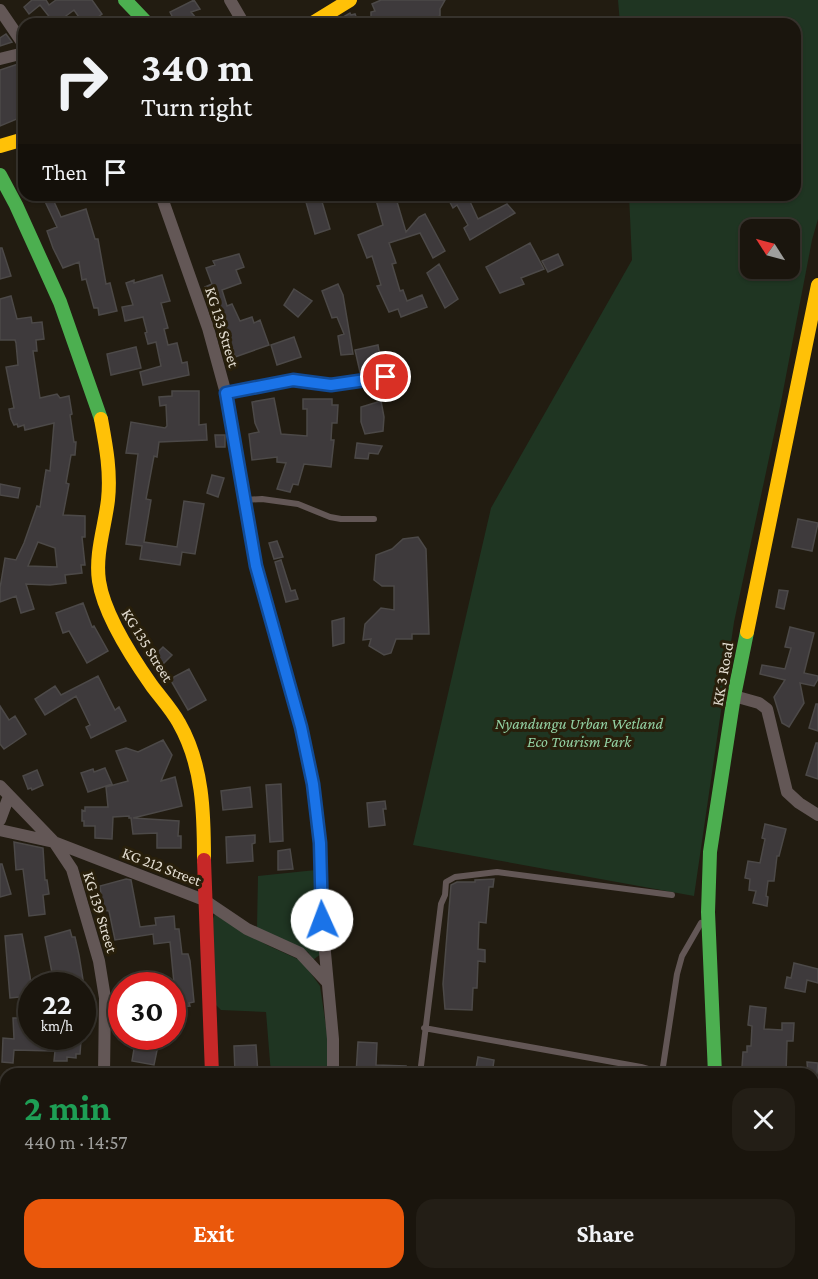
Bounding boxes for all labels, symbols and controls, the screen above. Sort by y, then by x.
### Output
icon: right [42,42,120,120]
text: 340 m [141,43,253,90]
text: Turn right [141,92,252,122]
icon: arrive [99,156,132,189]
text: Then [42,160,87,185]
north arrow [740,219,800,279]
map controls [740,219,800,279]
street label: KG 133 Street [202,285,243,370]
pin [360,351,411,402]
icon: arrive [369,360,402,393]
street label: KG 135 Street [118,606,177,686]
street label: KK 3 Road [709,640,737,707]
park label: Nyandungu Urban Wetland Eco Tourism Park [495,715,663,750]
street label: KG 212 Street [120,844,204,890]
street label: KG 139 Street [80,870,121,955]
position arrow [290,888,354,952]
speed limit sign: 30 [108,972,186,1050]
text: 22 [42,987,72,1020]
text: km/h [41,1018,73,1034]
text: 2 min [24,1088,111,1128]
button: close [732,1088,795,1151]
text: 440 m · 14:57 [24,1131,127,1153]
button: Exit [24,1199,404,1268]
button: Share [416,1199,795,1268]

